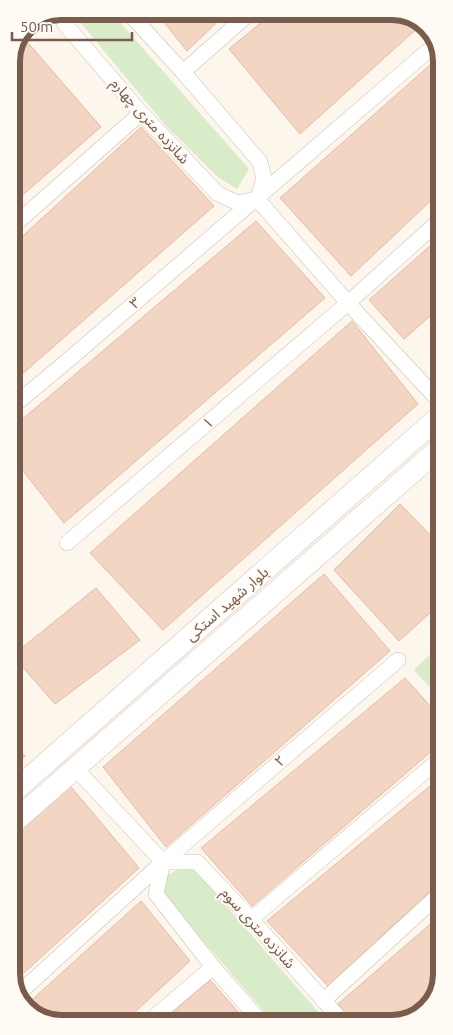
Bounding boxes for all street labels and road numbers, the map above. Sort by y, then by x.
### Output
street label: شانزده متری چهارم [105,74,193,169]
street label: ۳ [126,293,144,312]
street label: ۱ [199,413,216,432]
street label: بلوار شهید استکی [182,563,272,645]
street label: ۲ [271,751,288,770]
street label: شانزده متری سوم [215,884,299,974]

